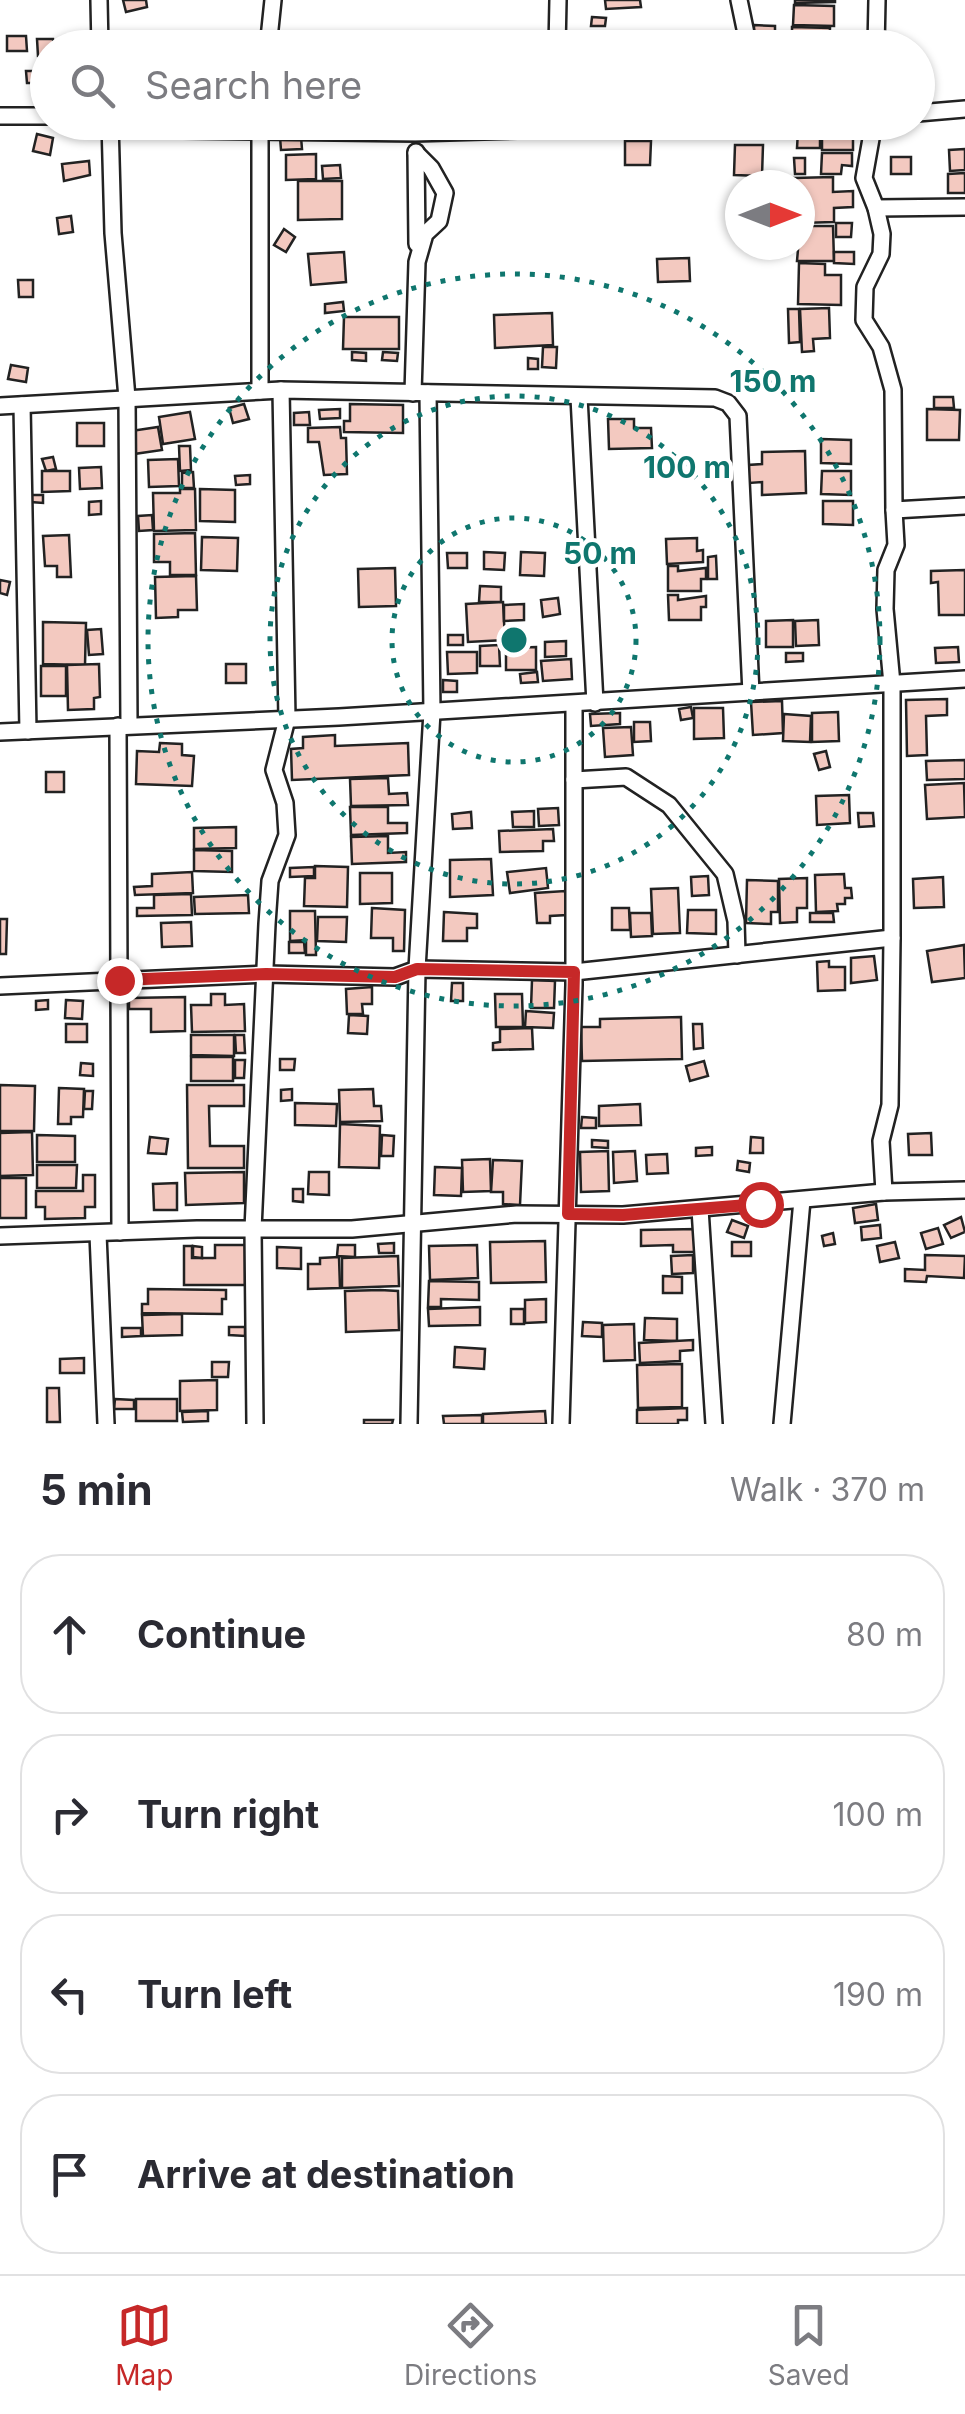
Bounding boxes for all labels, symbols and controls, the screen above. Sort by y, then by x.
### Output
search box [30,30,935,140]
icon: search [65,58,120,113]
text: Search here [145,62,362,108]
north arrow [725,170,815,260]
text: 150 m [730,363,816,399]
text: 100 m [643,449,731,485]
text: 50 m [563,535,637,571]
centre of rings [496,622,532,658]
route end [97,958,143,1004]
route start [738,1182,784,1228]
text: 5 min [40,1464,153,1515]
text: Walk · 370 m [730,1470,925,1509]
icon: ahead [42,1607,97,1662]
text: Continue [137,1611,306,1657]
text: 80 m [846,1615,923,1654]
icon: right [42,1787,97,1842]
text: Turn right [137,1791,319,1837]
text: 100 m [833,1795,923,1834]
icon: left [42,1967,97,2022]
text: Turn left [137,1971,292,2017]
text: 190 m [833,1975,923,2014]
icon: arrive [42,2147,97,2202]
text: Arrive at destination [137,2151,515,2197]
tab: Map [115,2298,173,2392]
tab: Directions [404,2298,537,2392]
tab: Saved [768,2298,850,2392]

